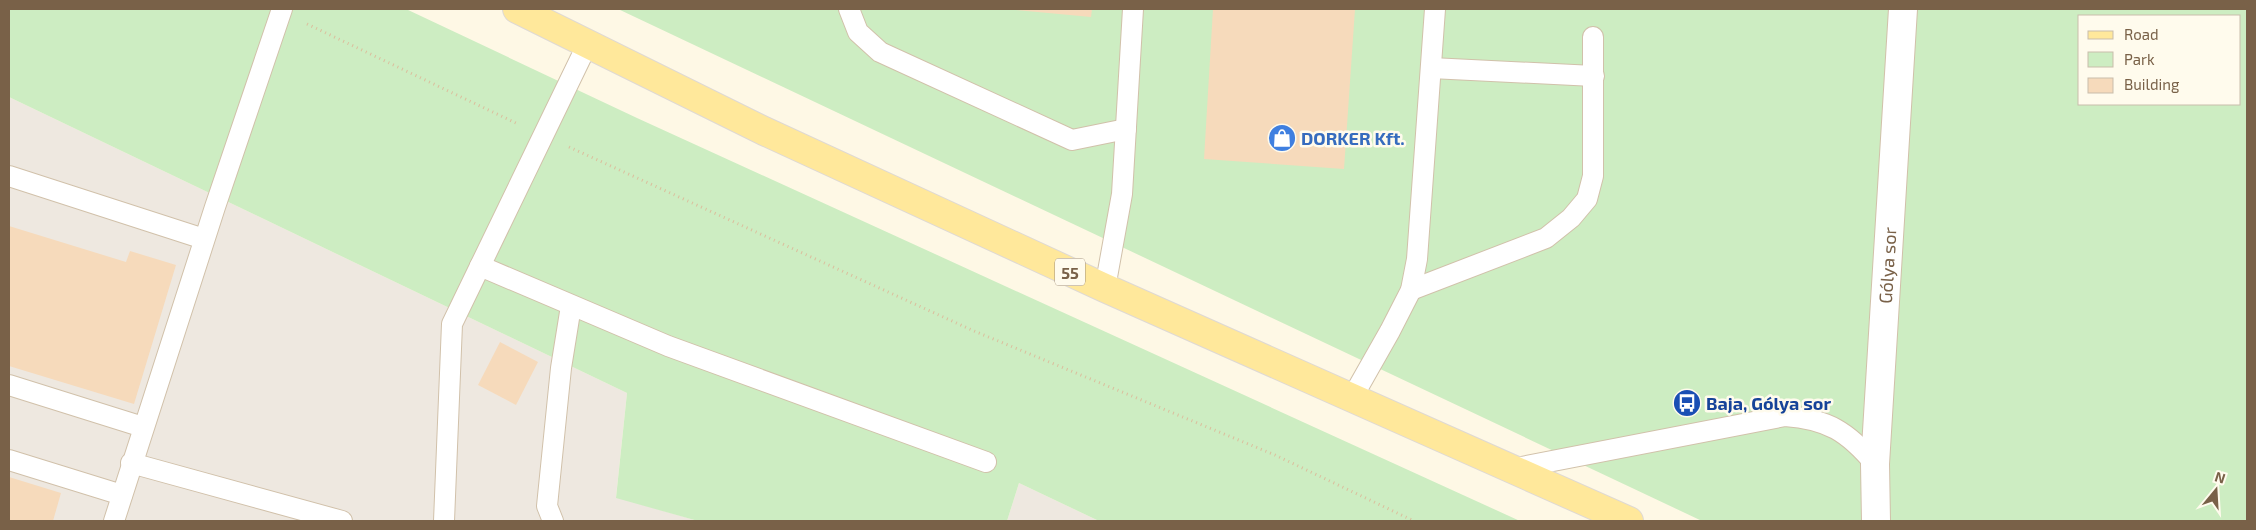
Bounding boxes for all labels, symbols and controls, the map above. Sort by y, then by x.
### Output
legend [2078,15,2241,105]
text: Road [2124,25,2159,43]
text: Park [2124,50,2155,68]
text: Building [2124,75,2180,93]
shop icon: DORKER Kft. [1267,123,1297,153]
place label: DORKER Kft. [1301,127,1405,149]
street label: Gólya sor [1874,227,1901,304]
road number: 55 [1055,258,1085,286]
bus stop icon: Baja, Gólya sor [1672,388,1702,418]
place label: Baja, Gólya sor [1706,392,1831,414]
north arrow [2191,465,2241,515]
text: N [2213,468,2228,487]

